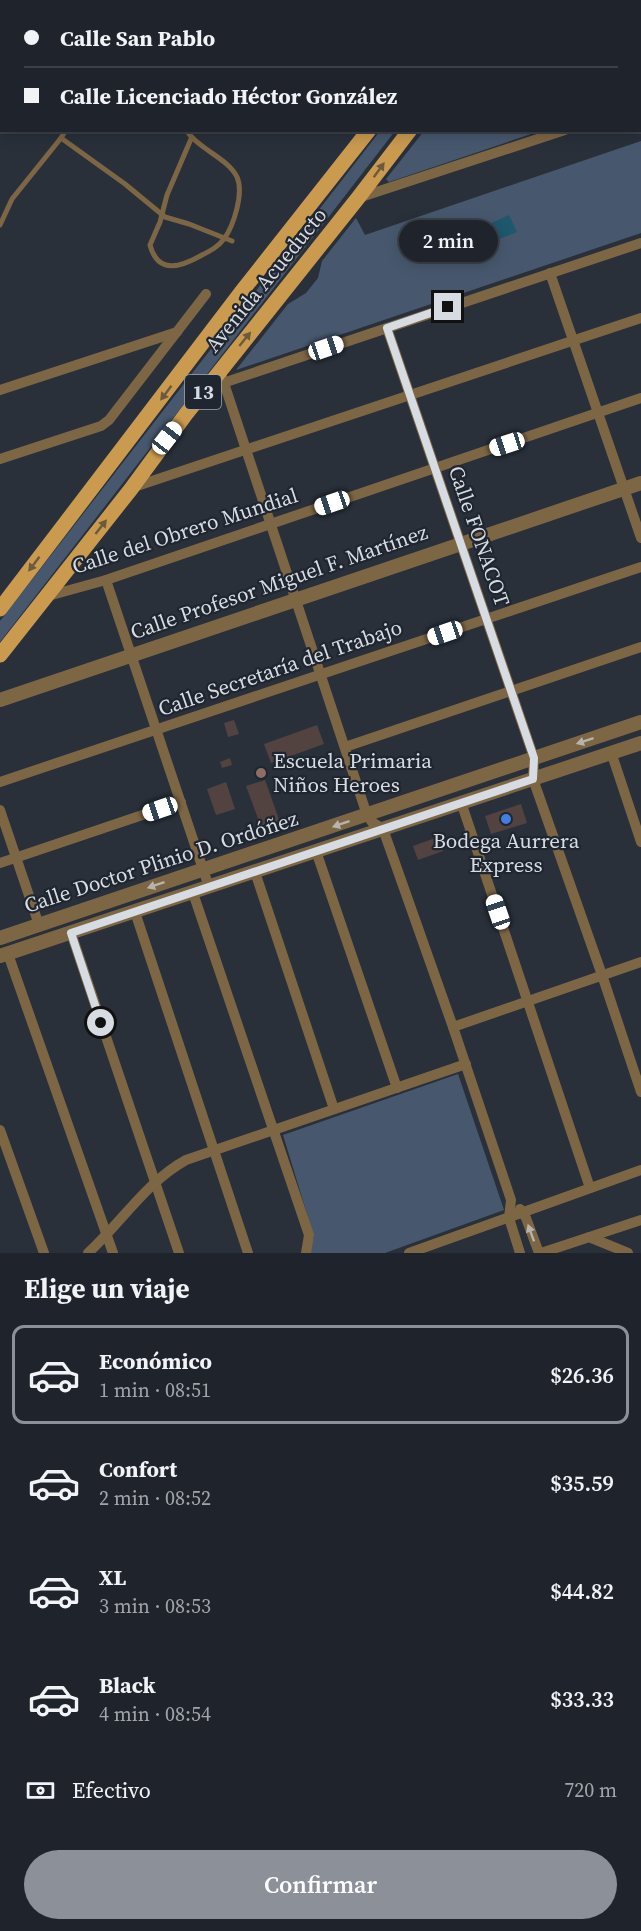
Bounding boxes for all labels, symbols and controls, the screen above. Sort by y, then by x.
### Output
text: Calle San Pablo [60,23,215,53]
text: Calle Licenciado Héctor González [60,81,397,111]
one-way arrow [373,162,385,178]
street label: Avenida Acueducto [198,201,333,358]
callout: 2 min [398,220,498,262]
text: 2 min [423,227,474,255]
route end [434,293,461,320]
one-way arrow [239,331,252,347]
car [306,334,346,362]
road number: 13 [185,375,221,409]
one-way arrow [160,385,172,400]
car [149,418,185,458]
car [487,430,527,458]
street label: Calle FONACOT [442,462,517,610]
street label: Calle del Obrero Mundial [68,480,301,581]
car [312,489,352,517]
street label: Calle Profesor Miguel F. Martínez [126,517,432,646]
one-way arrow [95,519,107,535]
one-way arrow [28,556,41,572]
street label: Calle Secretaría del Trabajo [154,612,406,723]
car [425,619,465,647]
one-way arrow [576,736,594,746]
place label: Escuela Primaria Niños Heroes [273,746,432,799]
marker: Escuela Primaria Niños Heroes [254,766,268,780]
car [140,795,180,823]
street label: Calle Doctor Plinio D. Ordóñez [20,803,302,920]
marker: Bodega Aurrera Express [499,812,513,826]
one-way arrow [332,819,350,829]
place label: Bodega Aurrera Express [433,826,580,879]
one-way arrow [147,881,165,891]
car [484,892,512,932]
route start [87,1009,114,1036]
one-way arrow [526,1224,536,1242]
text: Elige un viaje [24,1270,190,1307]
text: Económico [99,1346,212,1376]
icon: car [27,1348,81,1402]
text: $26.36 [550,1360,614,1390]
text: 1 min · 08:51 [99,1376,211,1404]
text: Confort [99,1454,177,1484]
icon: car [27,1456,81,1510]
text: $35.59 [550,1468,614,1498]
text: 2 min · 08:52 [99,1484,211,1512]
text: XL [99,1562,126,1592]
icon: car [27,1564,81,1618]
text: $44.82 [550,1576,614,1606]
text: 3 min · 08:53 [99,1592,211,1620]
text: Black [99,1670,156,1700]
icon: car [27,1672,81,1726]
text: $33.33 [550,1684,614,1714]
text: 4 min · 08:54 [99,1700,211,1728]
icon: cash [24,1774,57,1807]
text: Efectivo [72,1775,151,1805]
text: 720 m [564,1776,617,1804]
button: Confirmar [24,1850,617,1919]

